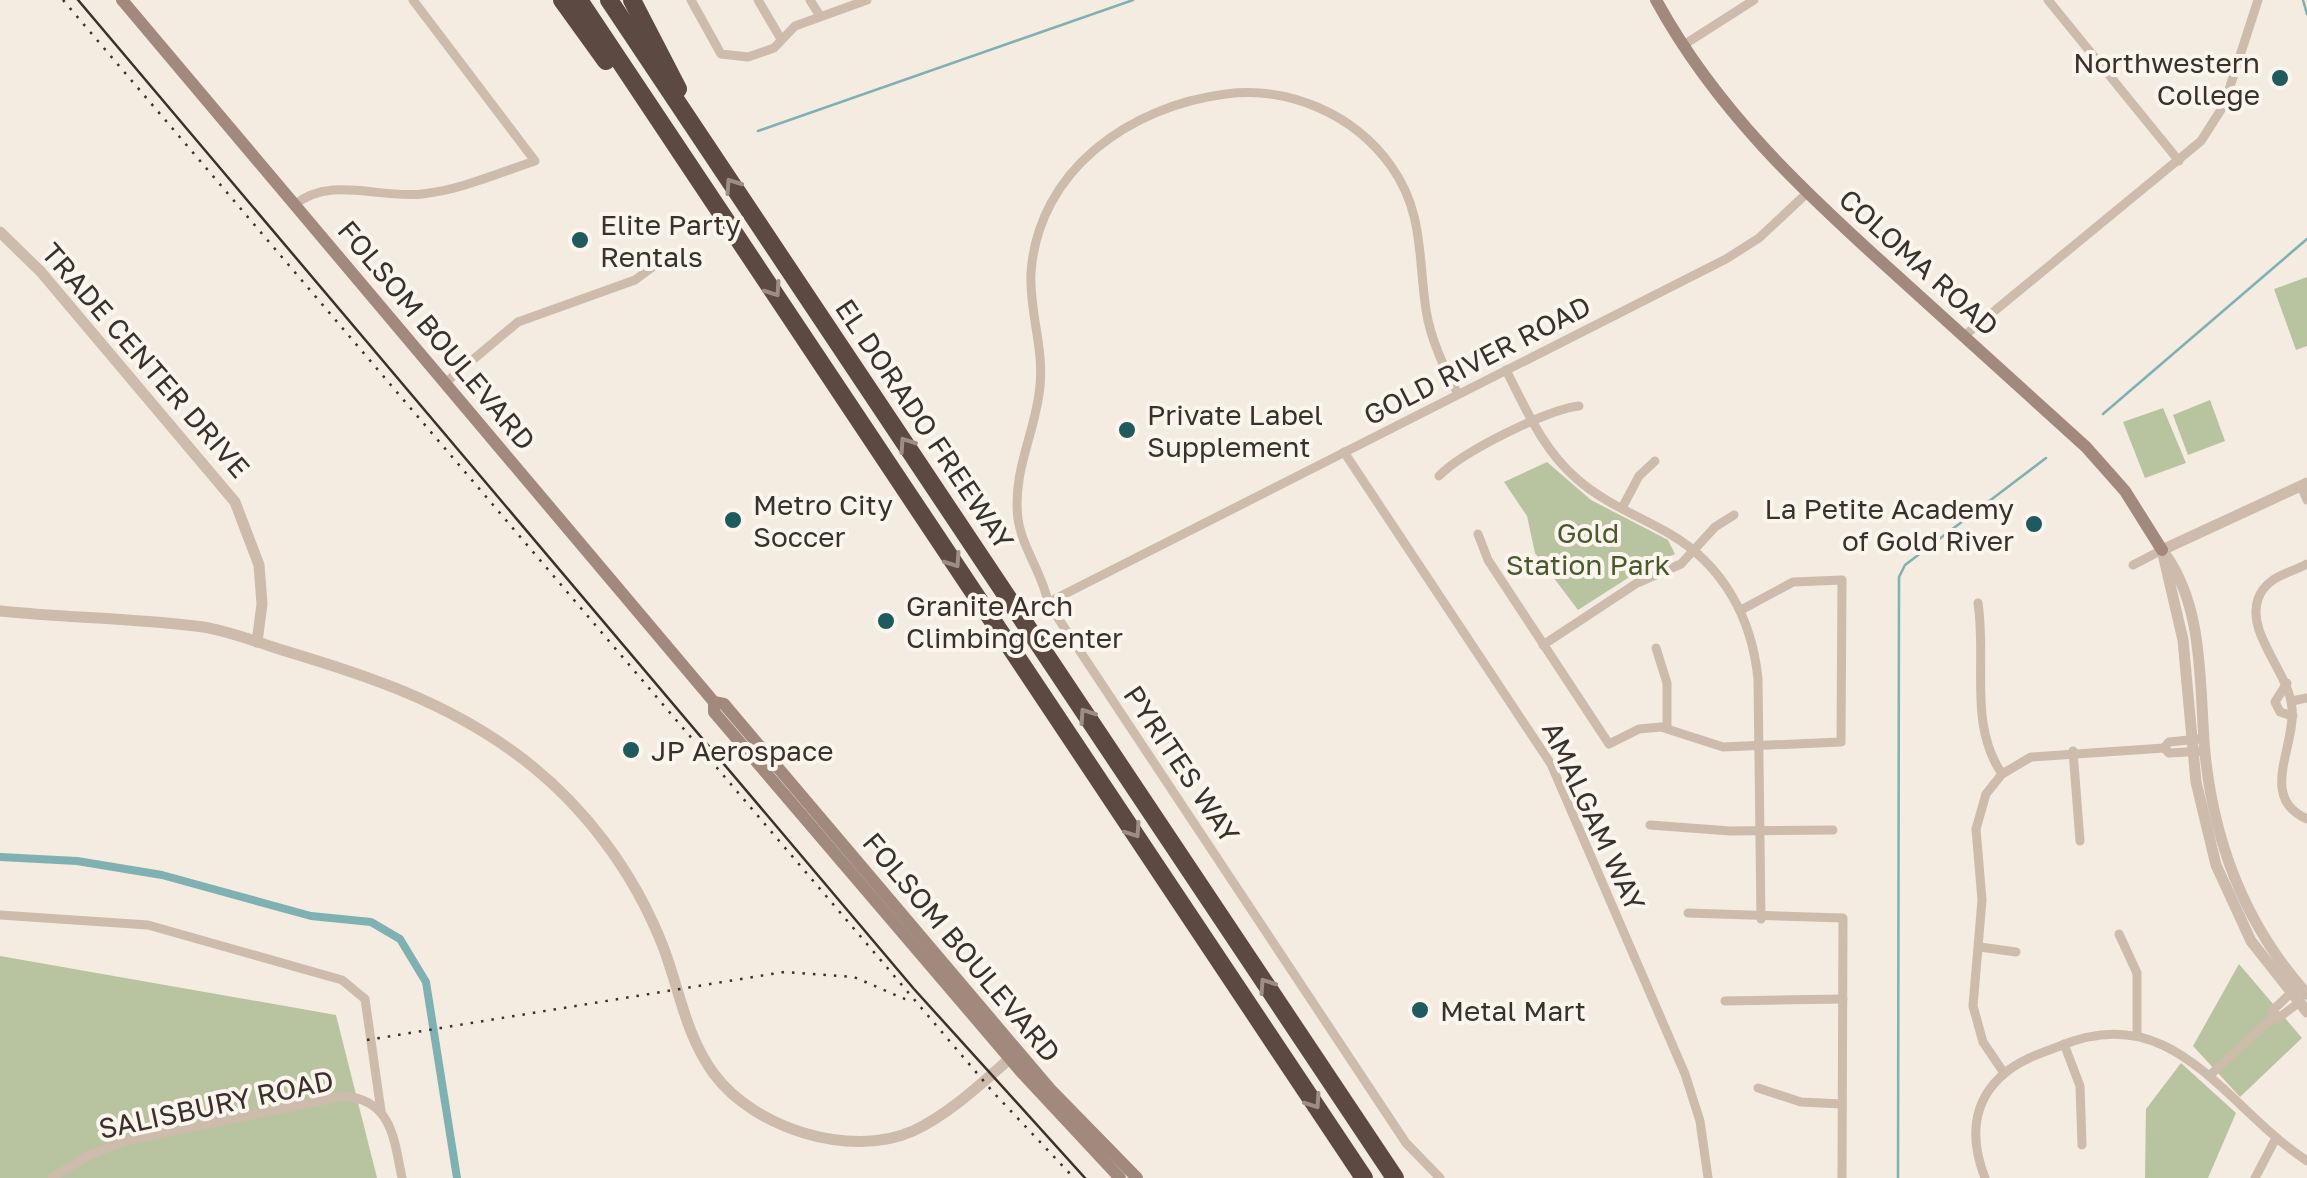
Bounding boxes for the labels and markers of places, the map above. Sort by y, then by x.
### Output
place label: Northwestern College [2073,46,2260,111]
marker: Northwestern College [2269,67,2291,89]
place label: Elite Party Rentals [600,208,741,273]
marker: Elite Party Rentals [569,229,591,251]
place label: Private Label Supplement [1147,398,1323,463]
marker: Private Label Supplement [1116,419,1138,441]
place label: Metro City Soccer [753,488,893,553]
place label: La Petite Academy of Gold River [1765,492,2014,557]
marker: Metro City Soccer [722,509,744,531]
marker: La Petite Academy of Gold River [2023,513,2045,535]
place label: Granite Arch Climbing Center [906,589,1123,654]
marker: Granite Arch Climbing Center [875,610,897,632]
place label: JP Aerospace [651,734,833,767]
marker: JP Aerospace [620,739,642,761]
place label: Metal Mart [1440,994,1586,1027]
marker: Metal Mart [1409,999,1431,1021]

